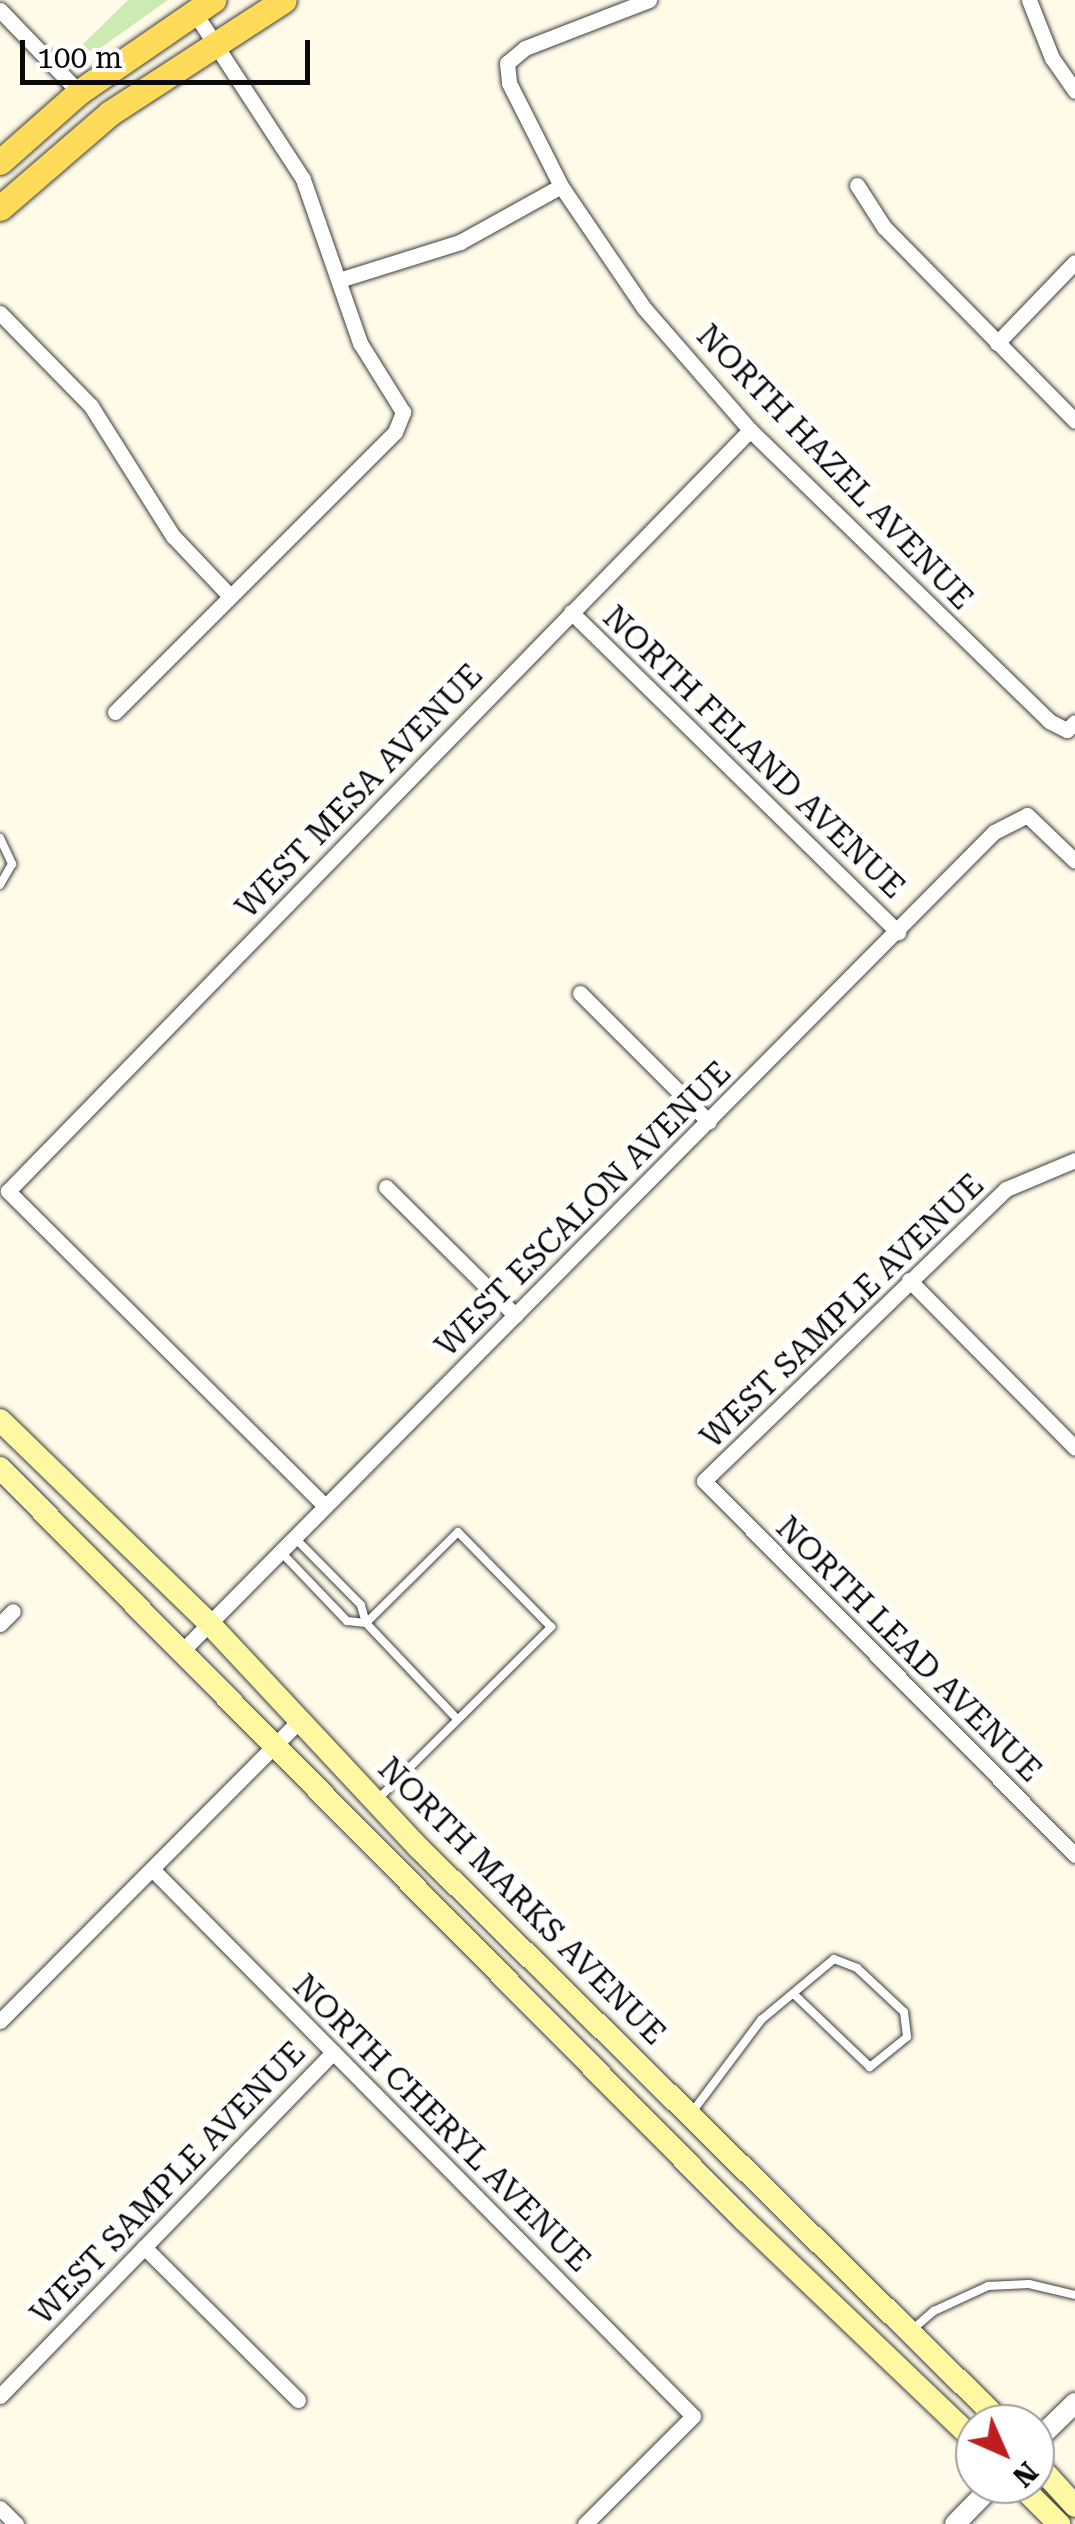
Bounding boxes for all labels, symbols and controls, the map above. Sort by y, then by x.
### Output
scale bar [25,20,315,82]
text: 100 m [37,40,122,75]
street label: NORTH HAZEL AVENUE [689,316,981,618]
street label: NORTH FELAND AVENUE [595,598,913,906]
street label: WEST MESA AVENUE [228,656,490,926]
street label: WEST ESCALON AVENUE [427,1053,739,1365]
street label: WEST SAMPLE AVENUE [693,1166,991,1456]
street label: NORTH LEAD AVENUE [768,1508,1050,1790]
street label: NORTH MARKS AVENUE [370,1749,674,2053]
street label: NORTH CHERYL AVENUE [285,1966,599,2280]
street label: WEST SAMPLE AVENUE [23,2034,313,2332]
north arrow [955,2404,1055,2504]
text: N [1006,2455,1044,2493]

